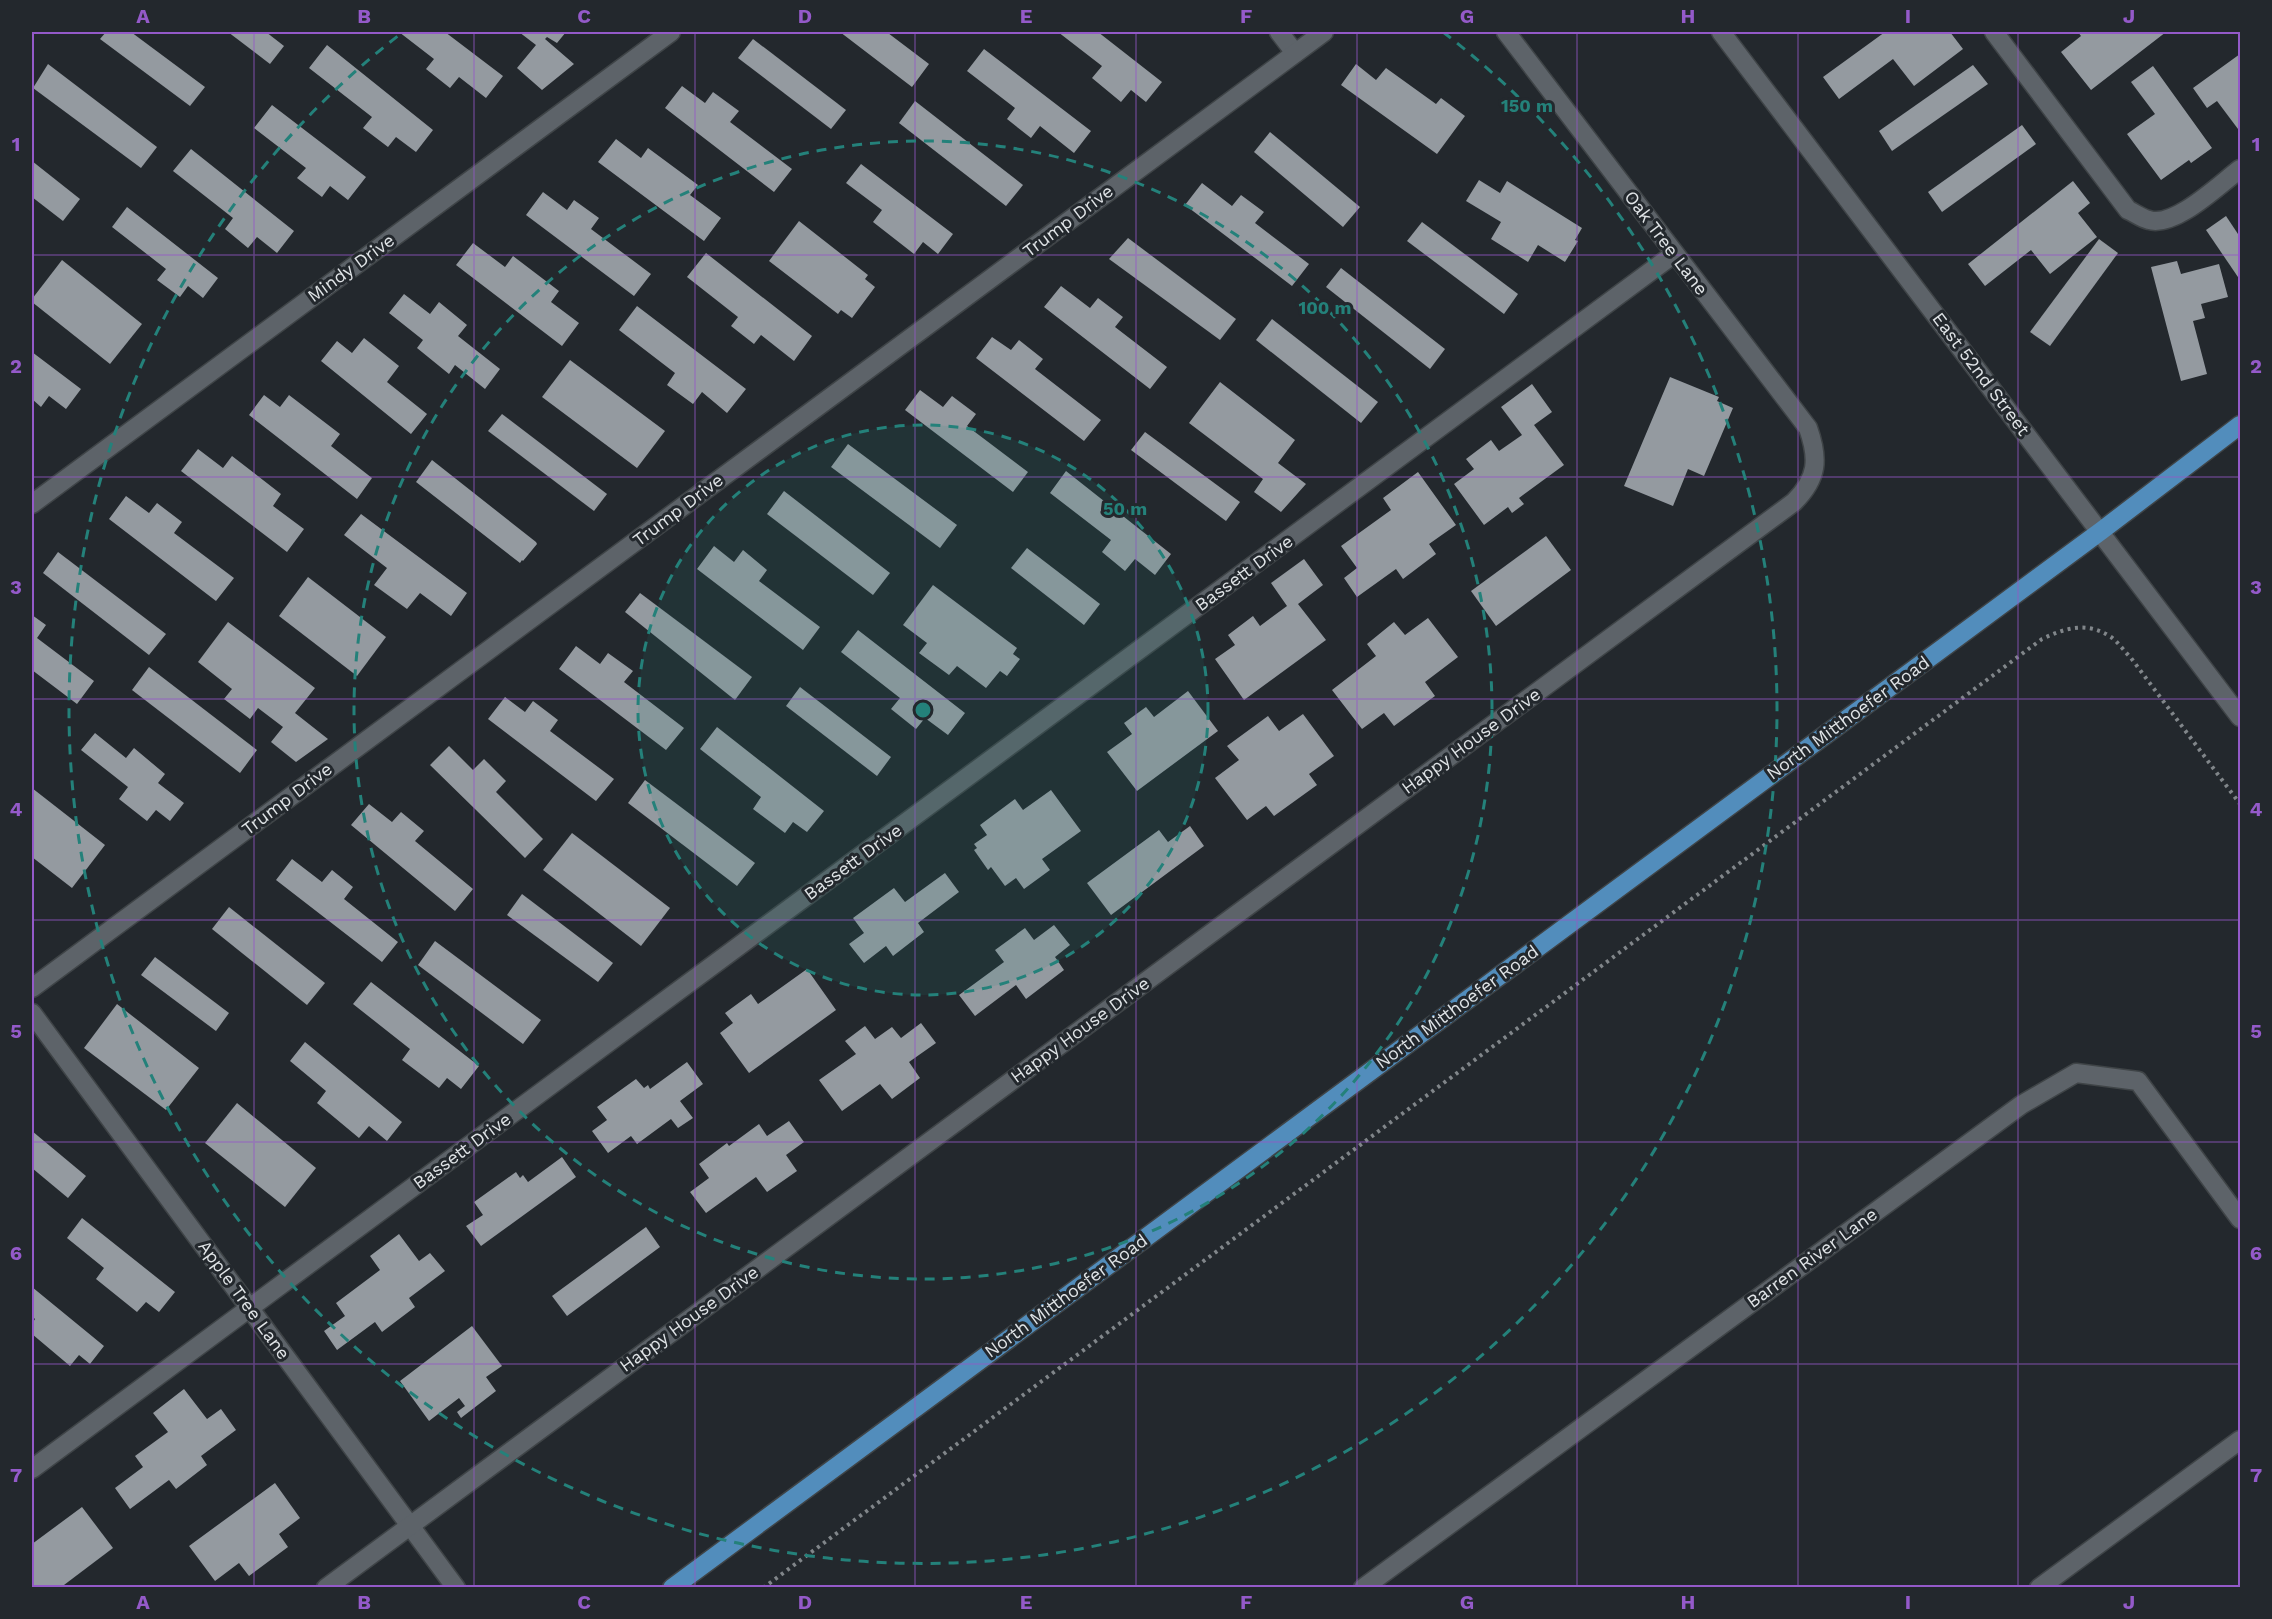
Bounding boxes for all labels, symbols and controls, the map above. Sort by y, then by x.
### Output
text: A [136,4,150,28]
text: B [357,4,371,28]
text: C [577,4,591,28]
text: D [798,4,812,28]
text: E [1020,4,1032,28]
text: F [1240,4,1252,28]
text: G [1460,4,1474,28]
text: H [1681,4,1695,28]
text: I [1905,4,1911,28]
text: J [2123,4,2135,28]
text: 150 m [1501,95,1553,116]
text: 1 [12,132,20,156]
text: 1 [2252,132,2260,156]
street label: Trump Drive [1018,180,1117,261]
street label: Oak Tree Lane [1620,186,1712,299]
street label: Mindy Drive [303,229,398,306]
text: 100 m [1298,297,1352,318]
street label: East 52nd Street [1928,308,2035,440]
text: 2 [10,354,22,378]
text: 2 [2250,354,2262,378]
street label: Trump Drive [628,469,727,550]
text: 50 m [1103,498,1147,519]
street label: Bassett Drive [1191,530,1297,615]
text: 3 [10,575,22,599]
text: 3 [2250,575,2262,599]
street label: North Mitthoefer Road [1762,651,1933,784]
street label: Happy House Drive [1397,683,1544,798]
centre of rings [913,700,933,720]
street label: Trump Drive [237,758,336,839]
text: 4 [10,797,23,821]
text: 4 [2250,797,2263,821]
street label: Bassett Drive [800,819,906,904]
street label: North Mitthoefer Road [1371,940,1542,1073]
street label: Happy House Drive [1006,972,1153,1087]
text: 5 [10,1019,22,1043]
text: 5 [2250,1019,2262,1043]
street label: Bassett Drive [409,1108,515,1193]
street label: Barren River Lane [1742,1203,1881,1312]
street label: North Mitthoefer Road [980,1229,1151,1362]
street label: Apple Tree Lane [194,1236,295,1363]
text: 6 [10,1241,22,1265]
text: 6 [2250,1241,2262,1265]
street label: Happy House Drive [615,1261,762,1376]
text: 7 [10,1463,22,1487]
text: 7 [2250,1463,2262,1487]
text: A [136,1590,150,1614]
text: B [357,1590,371,1614]
text: C [577,1590,591,1614]
text: D [798,1590,812,1614]
text: E [1020,1590,1032,1614]
text: F [1240,1590,1252,1614]
text: G [1460,1590,1474,1614]
text: H [1681,1590,1695,1614]
text: I [1905,1590,1911,1614]
text: J [2123,1590,2135,1614]

